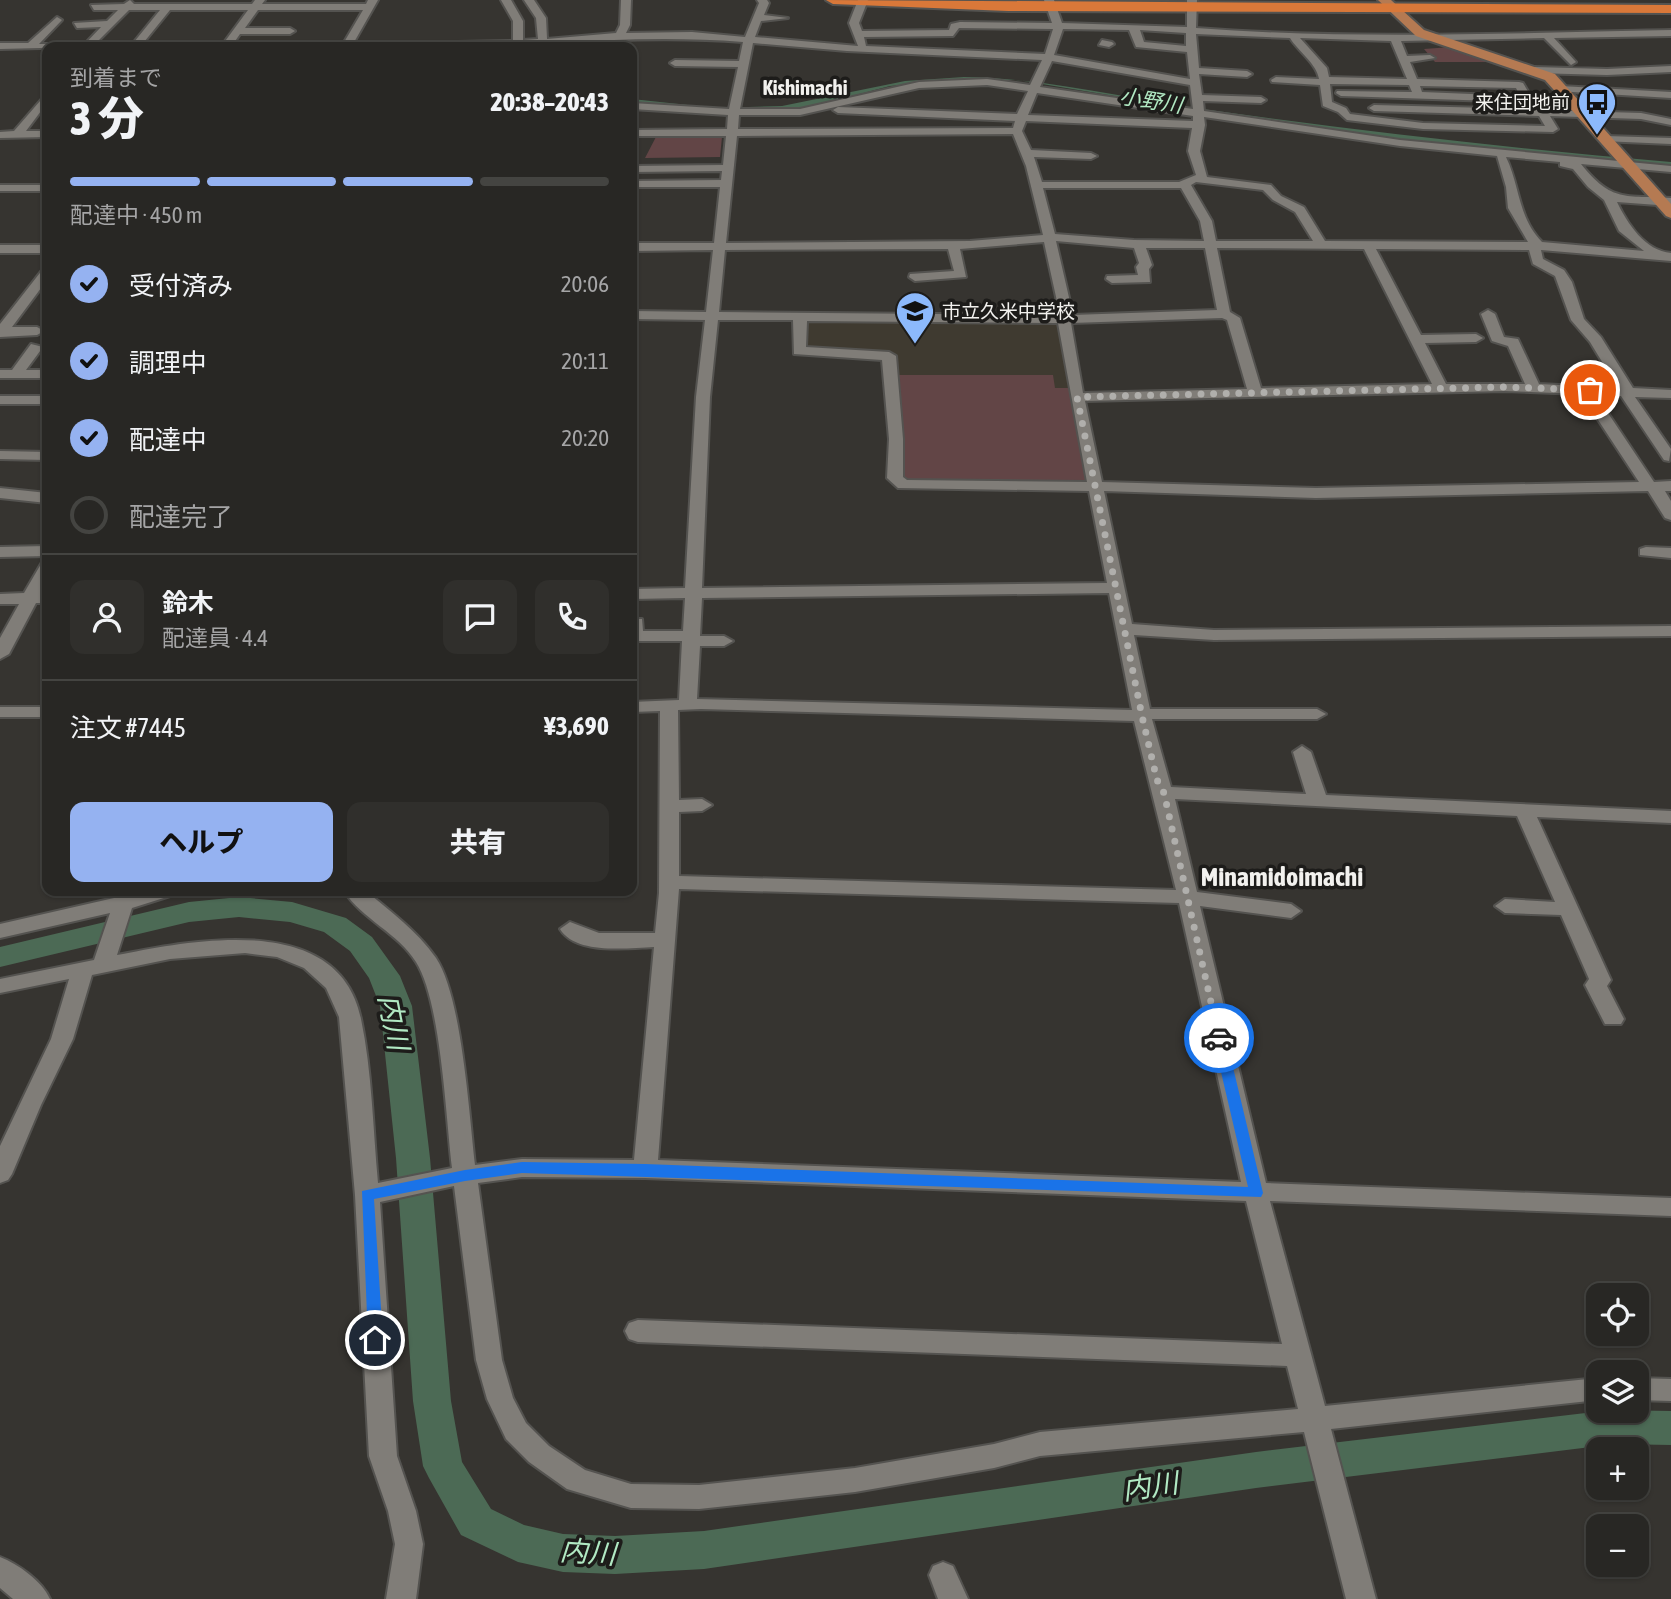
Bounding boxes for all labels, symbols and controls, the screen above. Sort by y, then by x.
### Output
text: 到着まで [70,65,162,91]
district label: Kishimachi [762,75,848,99]
bus stop icon: 来住団地前 [1576,81,1618,136]
water label: 小野川 [1118,83,1186,117]
text: 20:38–20:43 [491,87,609,117]
place label: 来住団地前 [1475,91,1570,113]
text: 3 分 [70,92,144,145]
text: 配達中 · 450 m [70,202,202,228]
icon: check [70,265,108,303]
text: 受付済み [129,271,233,301]
text: 20:06 [561,271,609,297]
school or university icon: 市立久米中学校 [894,290,936,345]
place label: 市立久米中学校 [942,300,1075,322]
icon: check [70,342,108,380]
text: 調理中 [129,348,207,378]
text: 20:11 [561,348,609,374]
pin [1560,360,1620,420]
icon: bag [1571,371,1609,409]
icon: check [70,419,108,457]
text: 配達中 [129,425,207,455]
text: 20:20 [561,425,609,451]
text: 配達完了 [129,502,233,532]
button: person [70,580,144,654]
button: chat [443,580,517,654]
button: phone [535,580,609,654]
text: 鈴木 [162,588,214,618]
text: 配達員 · 4.4 [162,625,268,651]
text: ¥3,690 [544,711,609,741]
text: 注文 #7445 [70,713,186,743]
button: ヘルプ [70,802,333,882]
button: 共有 [347,802,609,882]
district label: Minamidoimachi [1201,862,1363,892]
water label: 内川 [373,991,416,1055]
courier [1184,1003,1254,1073]
icon: car [1200,1019,1238,1057]
map controls [1586,1283,1649,1577]
button: locate [1586,1283,1649,1346]
pin [345,1310,405,1370]
icon: home [356,1321,394,1359]
button: layers [1586,1360,1649,1423]
button: + [1586,1437,1649,1500]
water label: 内川 [1120,1466,1183,1506]
button: − [1586,1514,1649,1577]
water label: 内川 [559,1534,620,1570]

